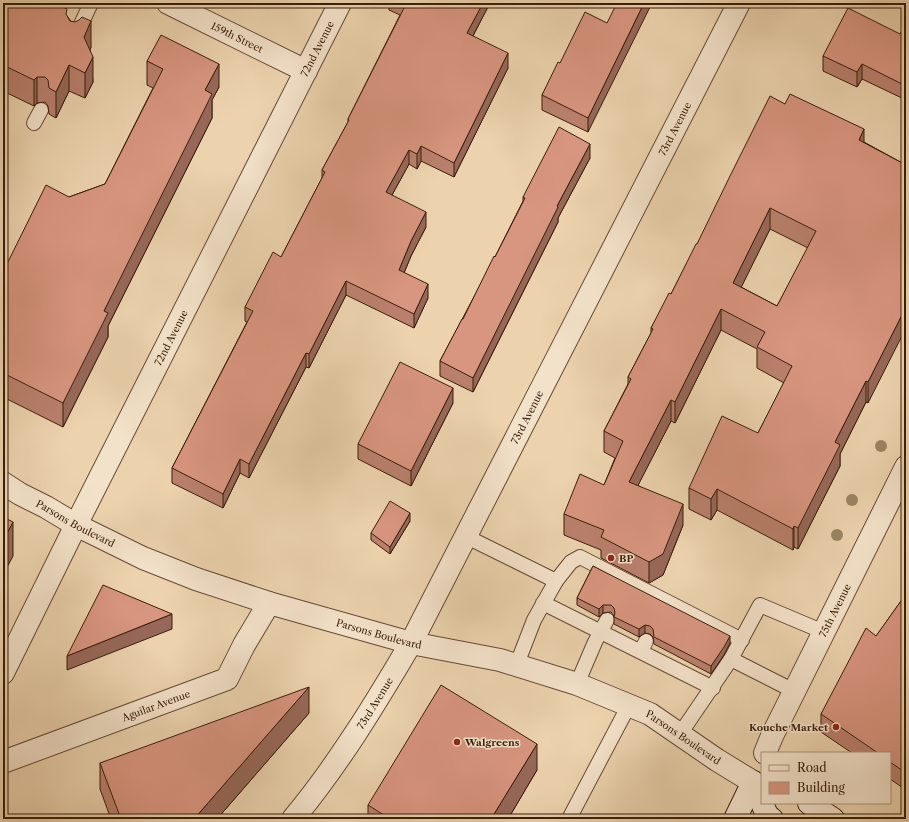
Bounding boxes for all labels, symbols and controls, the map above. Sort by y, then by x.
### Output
street label: 72nd Avenue [298,18,337,79]
street label: 159th Street [209,19,265,56]
street label: 73rd Avenue [656,100,694,158]
street label: 72nd Avenue [152,307,191,368]
street label: 73rd Avenue [508,388,547,446]
street label: Parsons Boulevard [34,497,117,550]
place label: BP [619,552,633,565]
marker: BP [606,553,616,563]
street label: 75th Avenue [816,581,854,639]
street label: Parsons Boulevard [335,616,423,652]
street label: 73rd Avenue [354,675,396,732]
street label: Aguilar Avenue [119,687,192,725]
street label: Parsons Boulevard [644,707,723,768]
place label: Kouche Market [749,721,828,734]
marker: Kouche Market [831,722,841,732]
place label: Walgreens [464,736,520,749]
marker: Walgreens [452,737,462,747]
legend [761,752,891,804]
text: Road [797,760,827,775]
text: Building [797,780,845,795]

